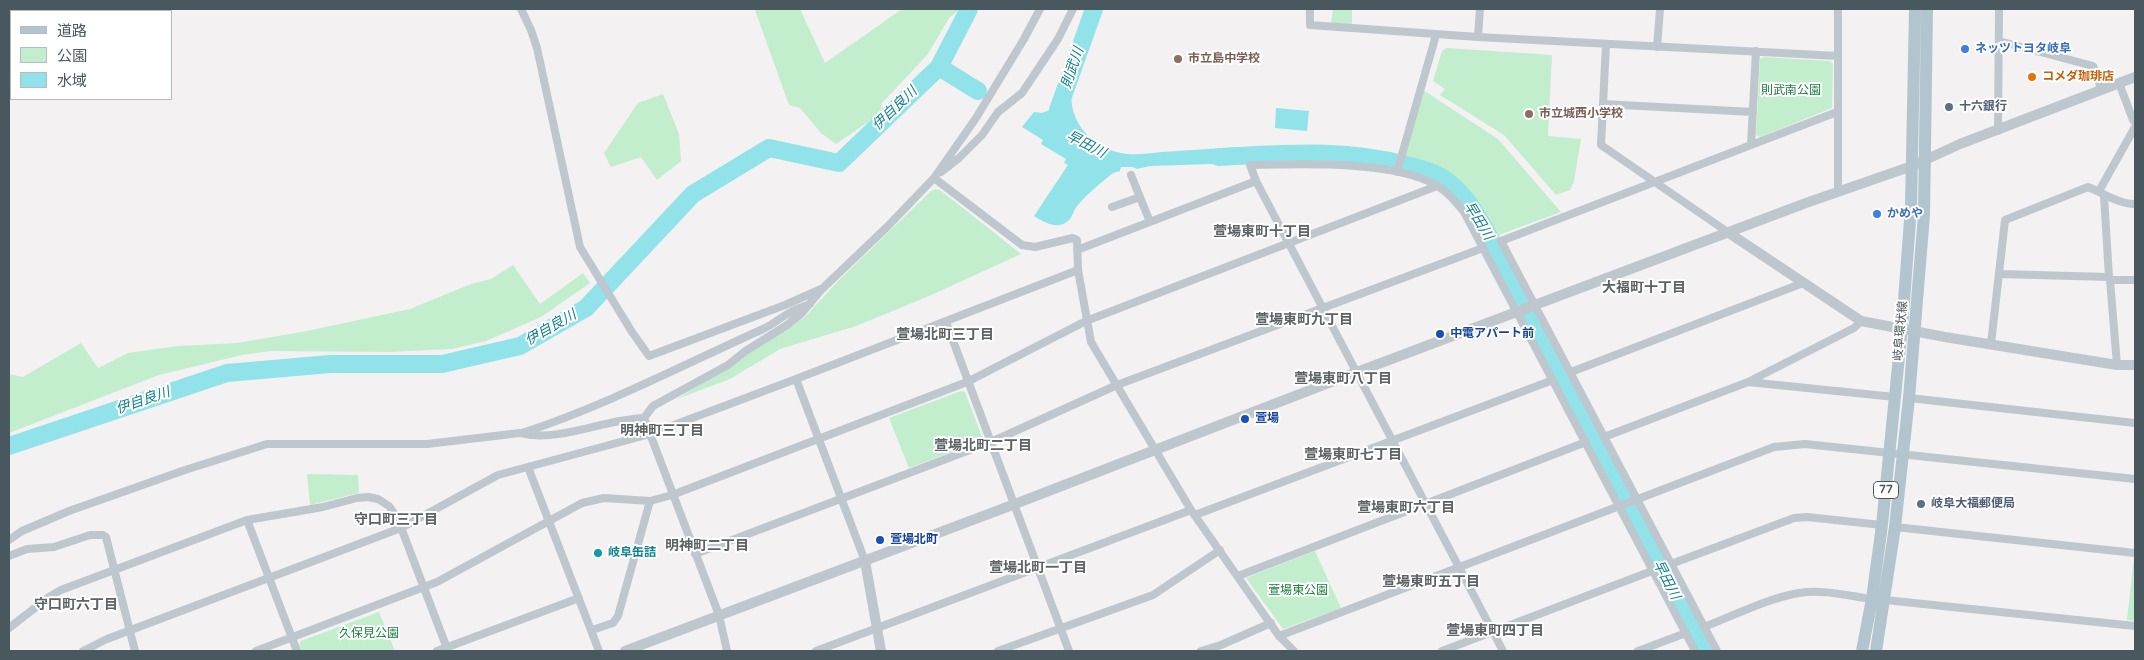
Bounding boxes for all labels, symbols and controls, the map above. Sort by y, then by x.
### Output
legend [10,10,172,100]
text: 道路 [57,22,87,40]
place label: ネッツトヨタ岐阜 [1975,42,2071,56]
marker: ネッツトヨタ岐阜 [1959,43,1971,55]
water label: 則武川 [1058,45,1088,91]
text: 公園 [57,47,87,65]
place label: 市立島中学校 [1188,52,1260,66]
marker: 市立島中学校 [1172,53,1184,65]
place label: コメダ珈琲店 [2042,70,2114,84]
marker: コメダ珈琲店 [2026,71,2038,83]
text: 水域 [57,72,87,90]
water label: 伊自良川 [869,84,921,134]
park label: 則武南公園 [1761,84,1821,98]
place label: 十六銀行 [1959,100,2007,114]
marker: 十六銀行 [1943,101,1955,113]
place label: 市立城西小学校 [1539,107,1623,121]
marker: 市立城西小学校 [1523,108,1535,120]
water label: 早田川 [1063,128,1109,162]
water label: 早田川 [1460,199,1496,243]
place label: かめや [1887,207,1923,221]
marker: かめや [1871,208,1883,220]
district label: 萱場東町十丁目 [1213,224,1311,240]
district label: 大福町十丁目 [1602,280,1686,296]
street label: 岐阜環状線 [1891,300,1911,362]
water label: 伊自良川 [523,307,579,349]
district label: 萱場東町九丁目 [1255,312,1353,328]
district label: 萱場北町三丁目 [896,327,994,343]
place label: 中電アパート前 [1450,327,1534,341]
marker: 中電アパート前 [1434,328,1446,340]
district label: 萱場東町八丁目 [1294,371,1392,387]
water label: 伊自良川 [114,384,172,418]
place label: 萱場 [1255,412,1279,426]
marker: 萱場 [1239,413,1251,425]
district label: 明神町三丁目 [620,423,704,439]
district label: 萱場北町二丁目 [934,438,1032,454]
district label: 萱場東町七丁目 [1304,447,1402,463]
road number: 77 [1874,482,1898,498]
place label: 岐阜大福郵便局 [1931,497,2015,511]
marker: 岐阜大福郵便局 [1915,498,1927,510]
district label: 萱場東町六丁目 [1357,500,1455,516]
district label: 守口町三丁目 [354,512,438,528]
place label: 萱場北町 [890,533,938,547]
marker: 萱場北町 [874,534,886,546]
district label: 明神町二丁目 [665,538,749,554]
place label: 岐阜缶詰 [608,546,656,560]
marker: 岐阜缶詰 [592,547,604,559]
water label: 早田川 [1649,557,1683,603]
district label: 萱場北町一丁目 [989,560,1087,576]
district label: 萱場東町五丁目 [1382,574,1480,590]
park label: 萱場東公園 [1268,584,1328,598]
district label: 守口町六丁目 [34,597,118,613]
district label: 萱場東町四丁目 [1446,623,1544,639]
park label: 久保見公園 [339,627,399,641]

